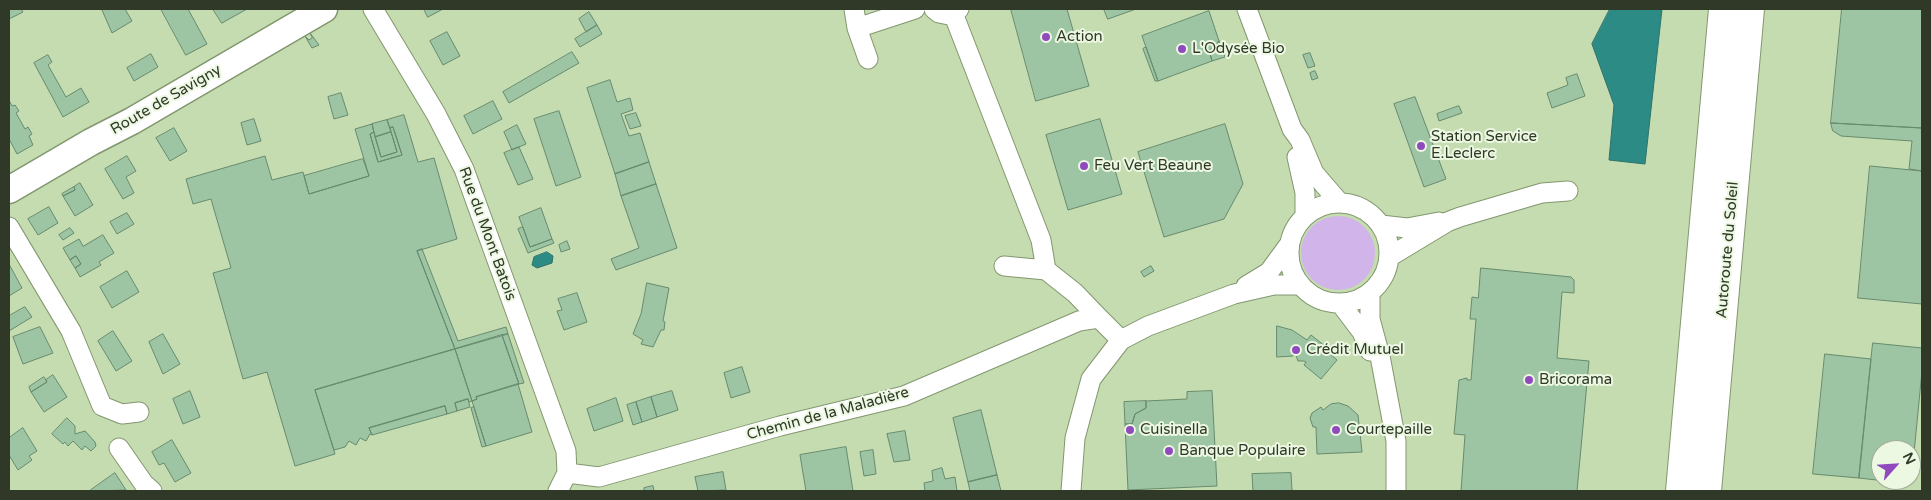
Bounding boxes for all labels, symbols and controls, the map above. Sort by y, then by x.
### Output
place label: Action [1056,28,1103,46]
marker: Action [1040,31,1052,43]
place label: L'Odysée Bio [1192,40,1285,58]
marker: L'Odysée Bio [1176,43,1188,55]
street label: Route de Savigny [108,61,224,139]
place label: Station Service E.Leclerc [1431,128,1537,163]
marker: Station Service E.Leclerc [1415,140,1427,152]
place label: Feu Vert Beaune [1094,157,1211,175]
marker: Feu Vert Beaune [1078,160,1090,172]
street label: Rue du Mont Batois [454,165,520,303]
street label: Autoroute du Soleil [1713,181,1743,319]
place label: Crédit Mutuel [1306,341,1404,359]
marker: Crédit Mutuel [1290,344,1302,356]
place label: Bricorama [1539,371,1612,389]
marker: Bricorama [1523,374,1535,386]
street label: Chemin de la Maladière [745,384,911,444]
place label: Cuisinella [1140,421,1208,439]
place label: Courtepaille [1346,421,1432,439]
marker: Cuisinella [1124,424,1136,436]
marker: Courtepaille [1330,424,1342,436]
north arrow [1871,440,1921,490]
place label: Banque Populaire [1179,442,1305,460]
marker: Banque Populaire [1163,445,1175,457]
text: N [1899,450,1919,467]

